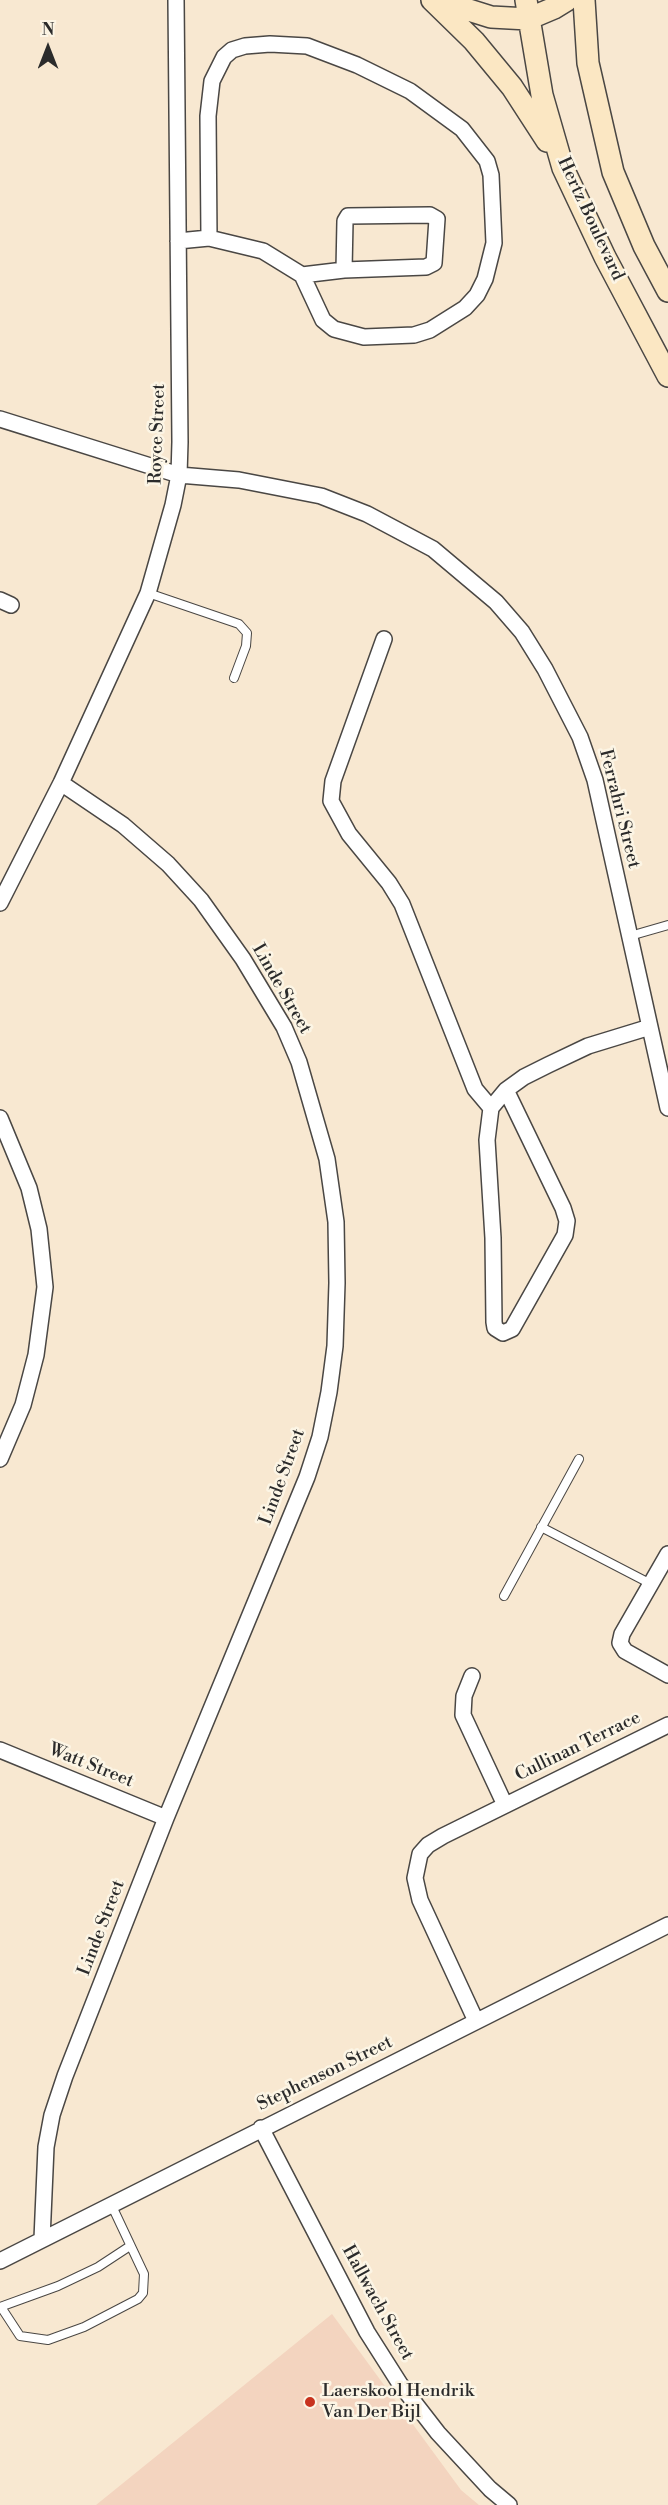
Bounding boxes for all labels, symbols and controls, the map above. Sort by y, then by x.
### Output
north arrow [18,18,78,78]
text: N [42,20,54,40]
street label: Hertz Boulevard [552,154,628,284]
street label: Royce Street [145,383,171,485]
street label: Ferrahri Street [594,747,644,871]
street label: Linde Street [247,940,315,1038]
street label: Linde Street [256,1426,310,1528]
street label: Cullinan Terrace [512,1707,644,1787]
street label: Watt Street [45,1739,137,1793]
street label: Linde Street [74,1877,130,1979]
street label: Stephenson Street [254,2032,396,2116]
street label: Hallwach Street [337,2242,417,2364]
place label: Laerskool Hendrik Van Der Bijl [322,2381,474,2424]
marker: Laerskool Hendrik Van Der Bijl [303,2395,317,2409]

